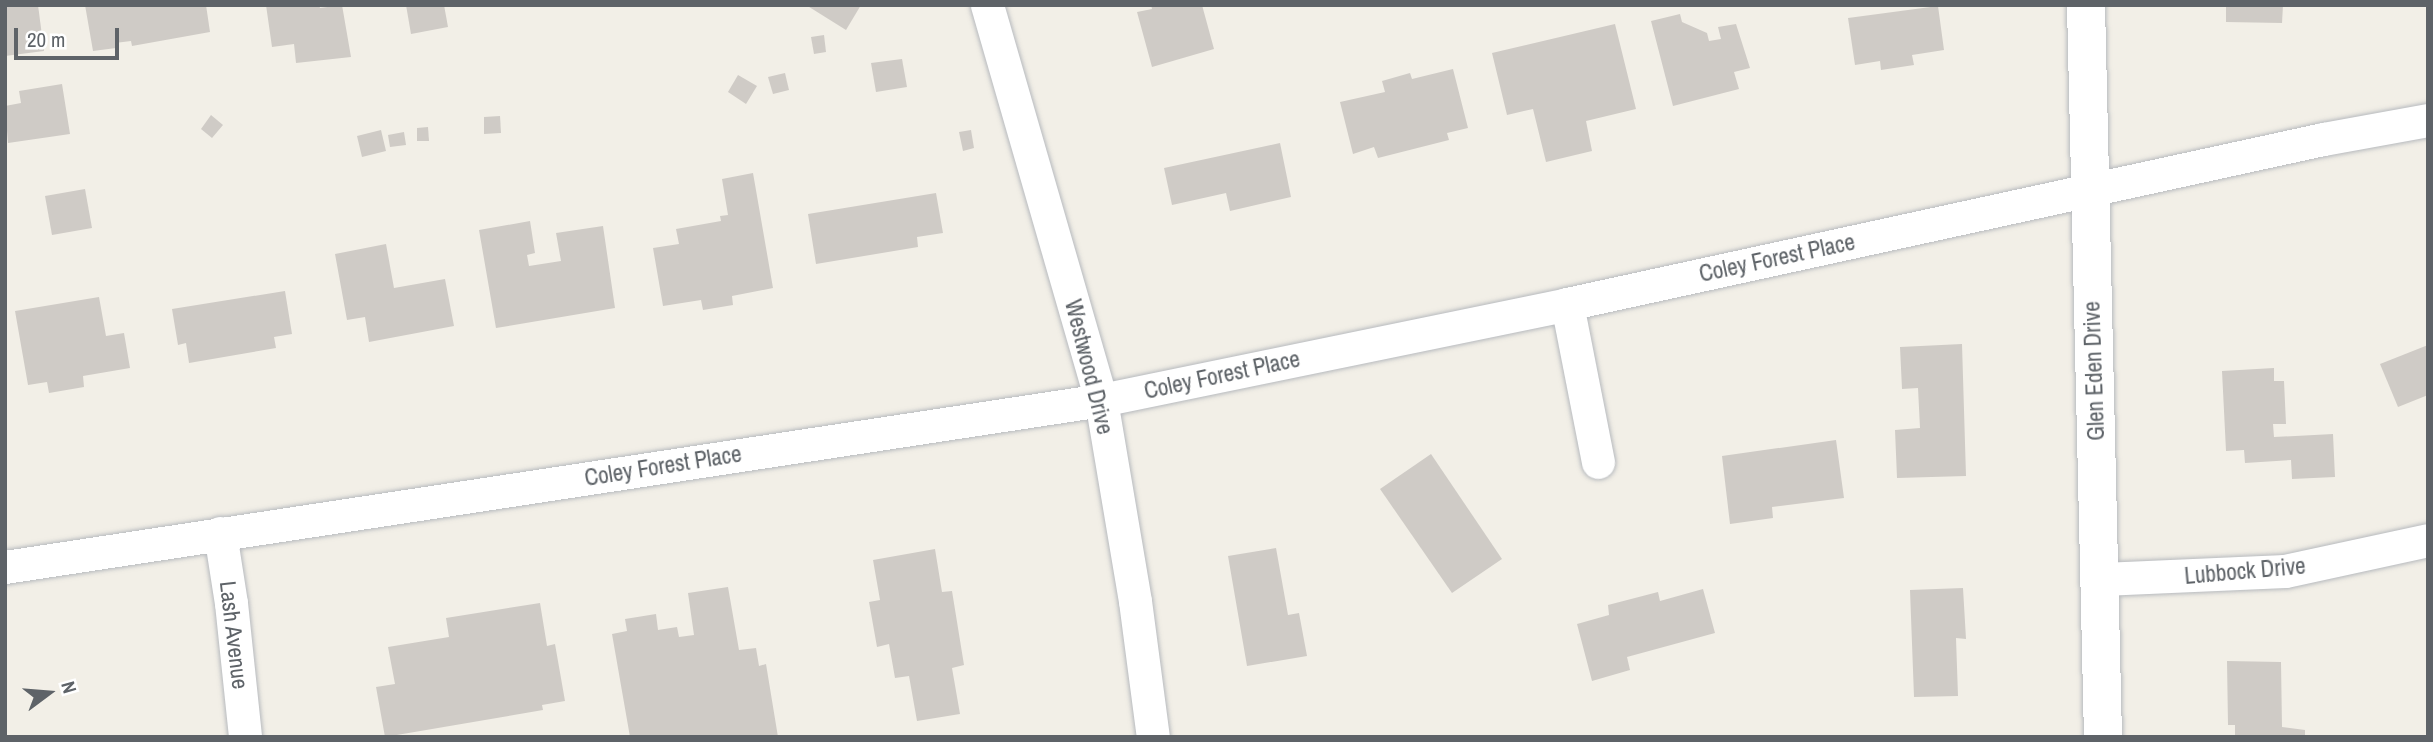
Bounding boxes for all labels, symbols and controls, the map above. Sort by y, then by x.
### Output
scale bar [18,14,122,58]
text: 20 m [27,25,65,54]
street label: Coley Forest Place [1697,228,1857,288]
street label: Westwood Drive [1059,297,1119,437]
street label: Glen Eden Drive [2078,301,2110,441]
street label: Coley Forest Place [1142,345,1302,405]
street label: Coley Forest Place [583,440,743,492]
street label: Lubbock Drive [2183,552,2307,590]
street label: Lash Avenue [214,579,254,691]
north arrow [14,658,84,728]
text: N [55,678,83,696]

